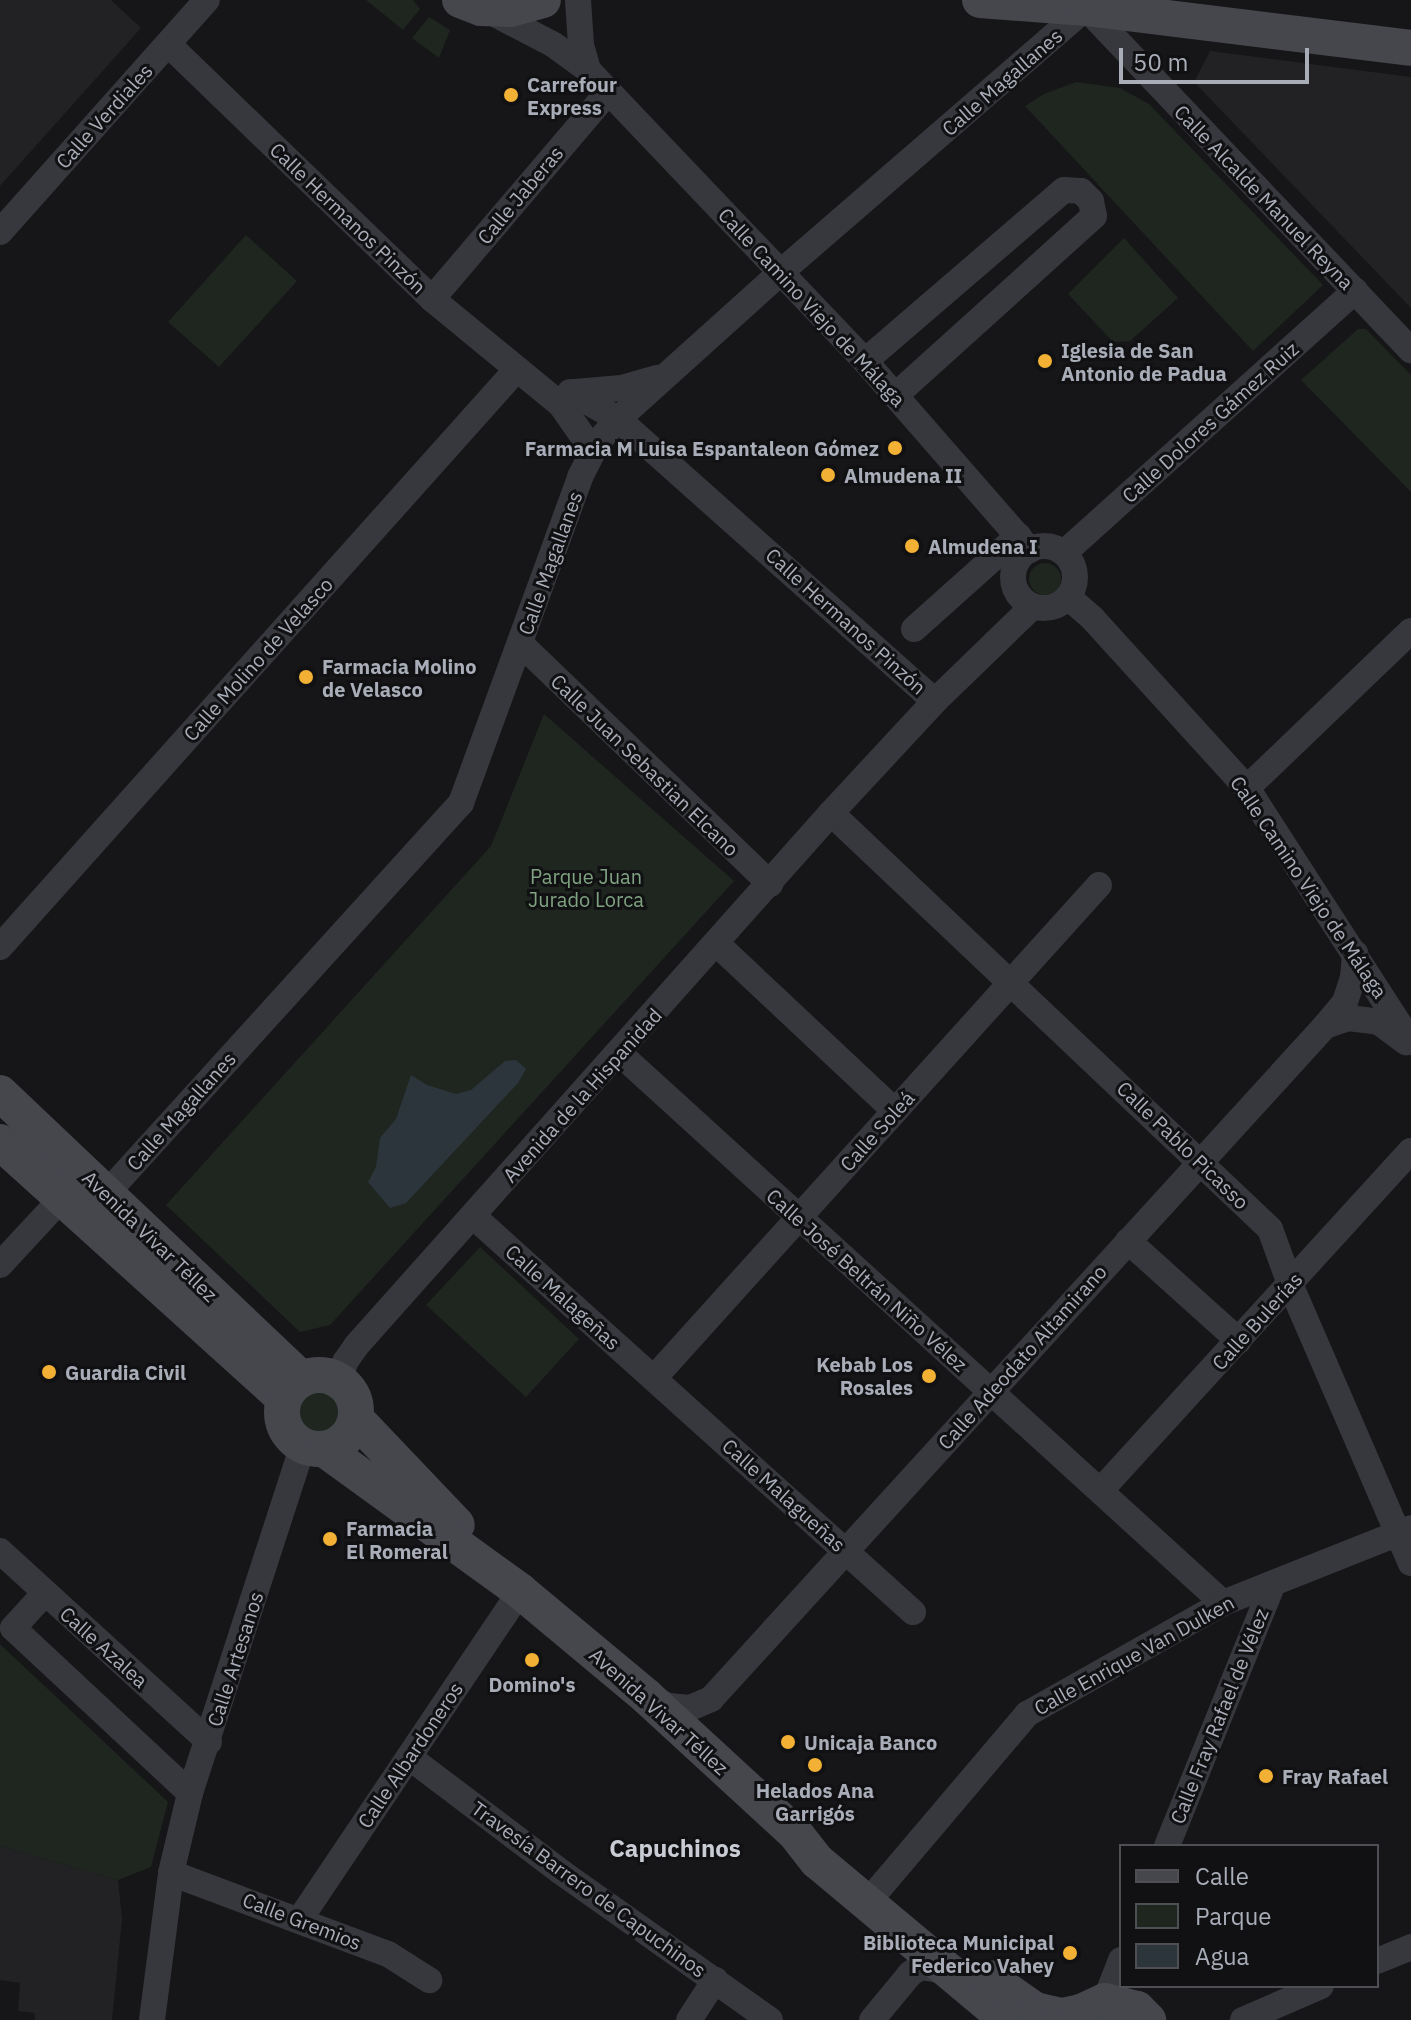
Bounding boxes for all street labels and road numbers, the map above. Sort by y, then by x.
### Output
street label: Calle Magallanes [937,23,1067,141]
street label: Calle Verdiales [51,59,157,173]
street label: Calle Alcalde Manuel Reyna [1169,100,1359,294]
street label: Calle Hermanos Pinzón [265,137,431,299]
street label: Calle Jaberas [472,141,568,249]
street label: Calle Camino Viejo de Málaga [714,203,910,411]
street label: Calle Dolores Gámez Ruiz [1117,337,1303,507]
street label: Calle Magallanes [513,488,587,638]
street label: Calle Hermanos Pinzón [761,543,931,699]
street label: Calle Molino de Velasco [178,572,338,746]
street label: Calle Juan Sebastian Elcano [546,669,744,861]
street label: Calle Camino Viejo de Málaga [1226,771,1392,1003]
street label: Avenida de la Hispanidad [497,1003,667,1187]
street label: Calle Magallanes [121,1047,241,1175]
street label: Calle Pablo Picasso [1112,1076,1254,1214]
street label: Calle Soleá [835,1086,919,1176]
street label: Avenida Vivar Téllez [78,1166,222,1306]
street label: Calle José Beltrán Niño Vélez [762,1184,972,1376]
street label: Calle Malageñas [501,1239,625,1355]
street label: Calle Adeodato Altamirano [933,1260,1111,1454]
street label: Calle Bulerías [1207,1267,1307,1375]
street label: Calle Malagueñas [718,1433,850,1557]
street label: Calle Artesanos [202,1588,268,1730]
street label: Calle Enrique Van Dulken [1030,1590,1238,1720]
street label: Calle Azalea [55,1601,153,1693]
street label: Calle Fray Rafael de Vélez [1165,1605,1273,1827]
street label: Avenida Vivar Téllez [585,1643,733,1779]
street label: Calle Albardoneros [352,1678,468,1832]
street label: Travesía Barrero de Capuchinos [467,1796,711,1982]
street label: Calle Gremios [239,1887,365,1955]

